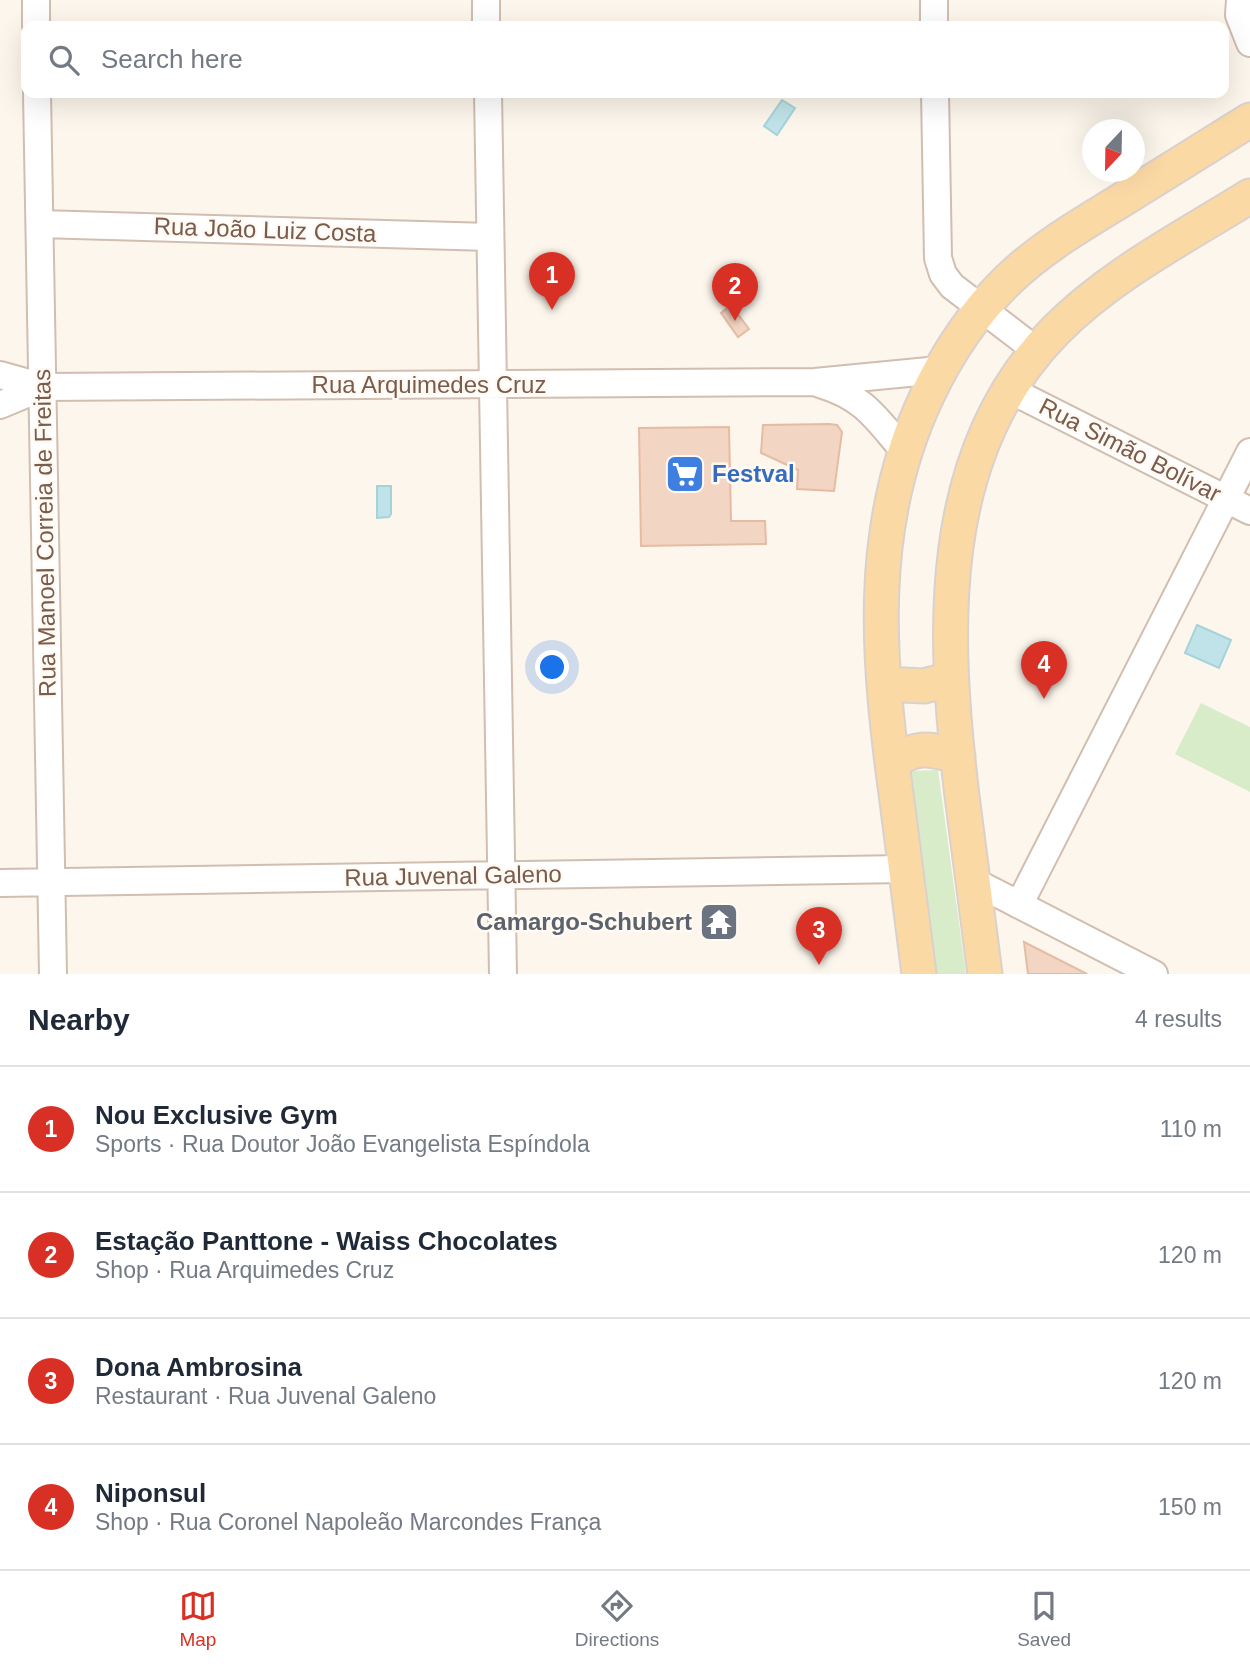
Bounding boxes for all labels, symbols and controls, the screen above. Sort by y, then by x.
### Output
search box [21,21,1229,98]
icon: search [45,41,83,79]
text: Search here [101,44,243,74]
north arrow [1082,119,1145,182]
street label: Rua João Luiz Costa [153,212,377,247]
pin: 1 [529,252,575,310]
pin: 2 [712,263,758,321]
street label: Rua Manoel Correia de Freitas [28,369,61,697]
street label: Rua Arquimedes Cruz [312,371,546,398]
street label: Rua Simão Bolívar [1035,392,1225,507]
supermarket icon: Festval [664,453,706,495]
place label: Festval [712,460,795,487]
pin: 4 [1021,641,1067,699]
your location [535,650,569,684]
street label: Rua Juvenal Galeno [344,860,562,891]
temple icon: Camargo-Schubert [698,901,740,943]
pin: 3 [796,907,842,965]
place label: Camargo-Schubert [476,908,692,935]
text: Nearby [28,1003,130,1036]
text: 4 results [1135,1006,1222,1032]
text: Nou Exclusive Gym [95,1100,338,1130]
text: 1 [45,1116,57,1142]
text: 110 m [1160,1116,1222,1142]
text: Sports · Rua Doutor João Evangelista Espíndola [95,1131,590,1157]
text: Estação Panttone - Waiss Chocolates [95,1226,558,1256]
text: 2 [45,1242,57,1268]
text: 120 m [1158,1242,1222,1268]
text: Shop · Rua Arquimedes Cruz [95,1257,394,1283]
text: Dona Ambrosina [95,1352,302,1382]
text: 3 [45,1368,57,1394]
text: 120 m [1158,1368,1222,1394]
text: Restaurant · Rua Juvenal Galeno [95,1383,436,1409]
text: Niponsul [95,1478,206,1508]
text: 4 [45,1494,57,1520]
text: 150 m [1158,1494,1222,1520]
text: Shop · Rua Coronel Napoleão Marcondes França [95,1509,601,1535]
tab: Map [179,1587,217,1651]
tab: Directions [575,1587,659,1651]
tab: Saved [1017,1587,1071,1651]

